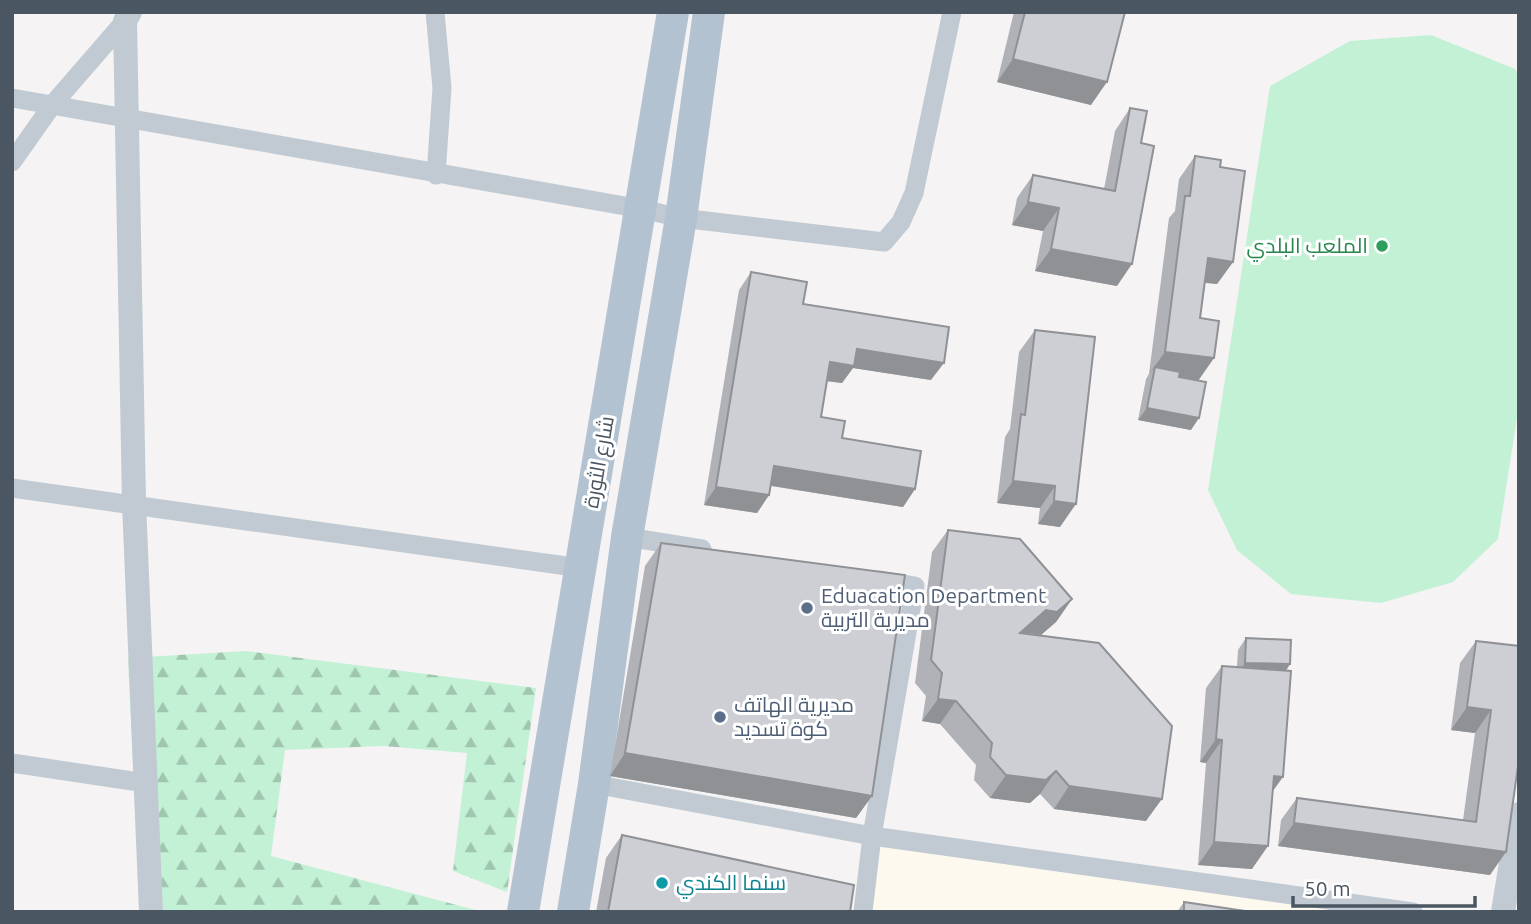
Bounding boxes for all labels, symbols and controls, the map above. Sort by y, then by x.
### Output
place label: الملعب البلدي [1247,233,1368,262]
marker: الملعب البلدي [1374,238,1390,254]
street label: شارع الثورة [578,414,621,510]
place label: Eduacation Department مديرية التربية [821,583,1046,632]
marker: Eduacation Department مديرية التربية [799,600,815,616]
place label: مديرية الهاتف كوة تسديد [734,692,854,741]
marker: مديرية الهاتف كوة تسديد [712,709,728,725]
scale bar [1293,864,1475,908]
place label: سنما الكندي [676,870,786,899]
marker: سنما الكندي [654,875,670,891]
text: 50 m [1304,876,1351,900]

